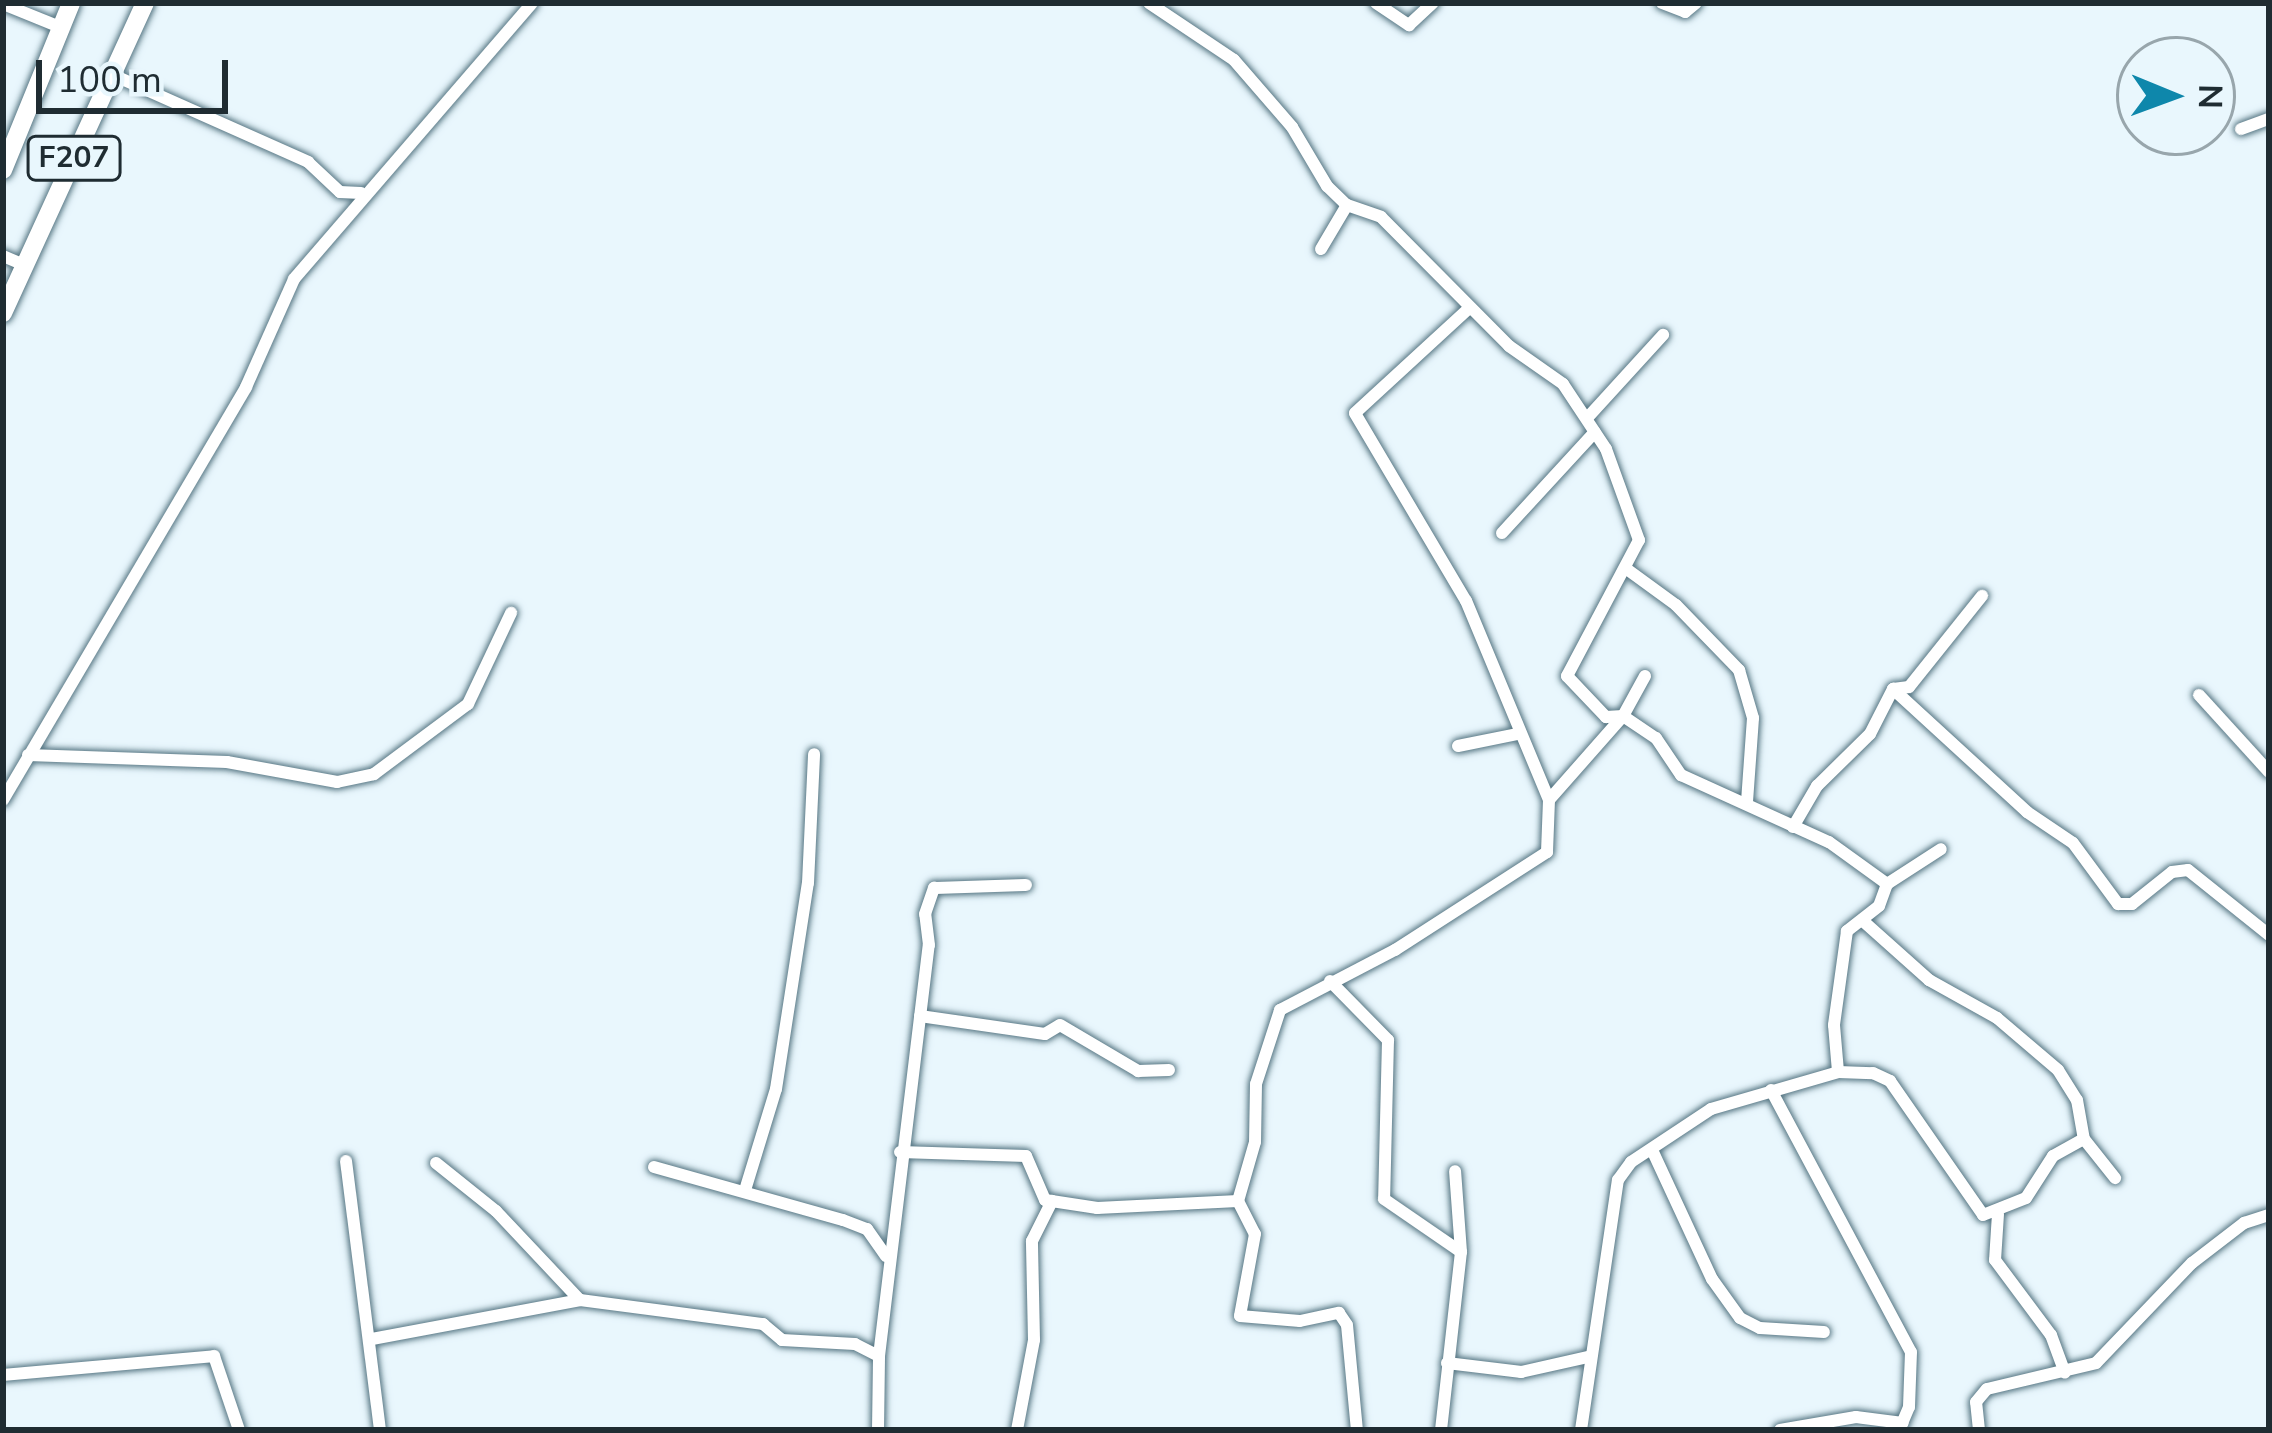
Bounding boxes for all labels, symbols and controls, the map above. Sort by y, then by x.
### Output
scale bar [42,36,234,110]
north arrow [2116,36,2236,156]
text: 100 m [57,56,162,105]
text: N [2187,84,2232,109]
road number: F207 [26,134,122,182]

